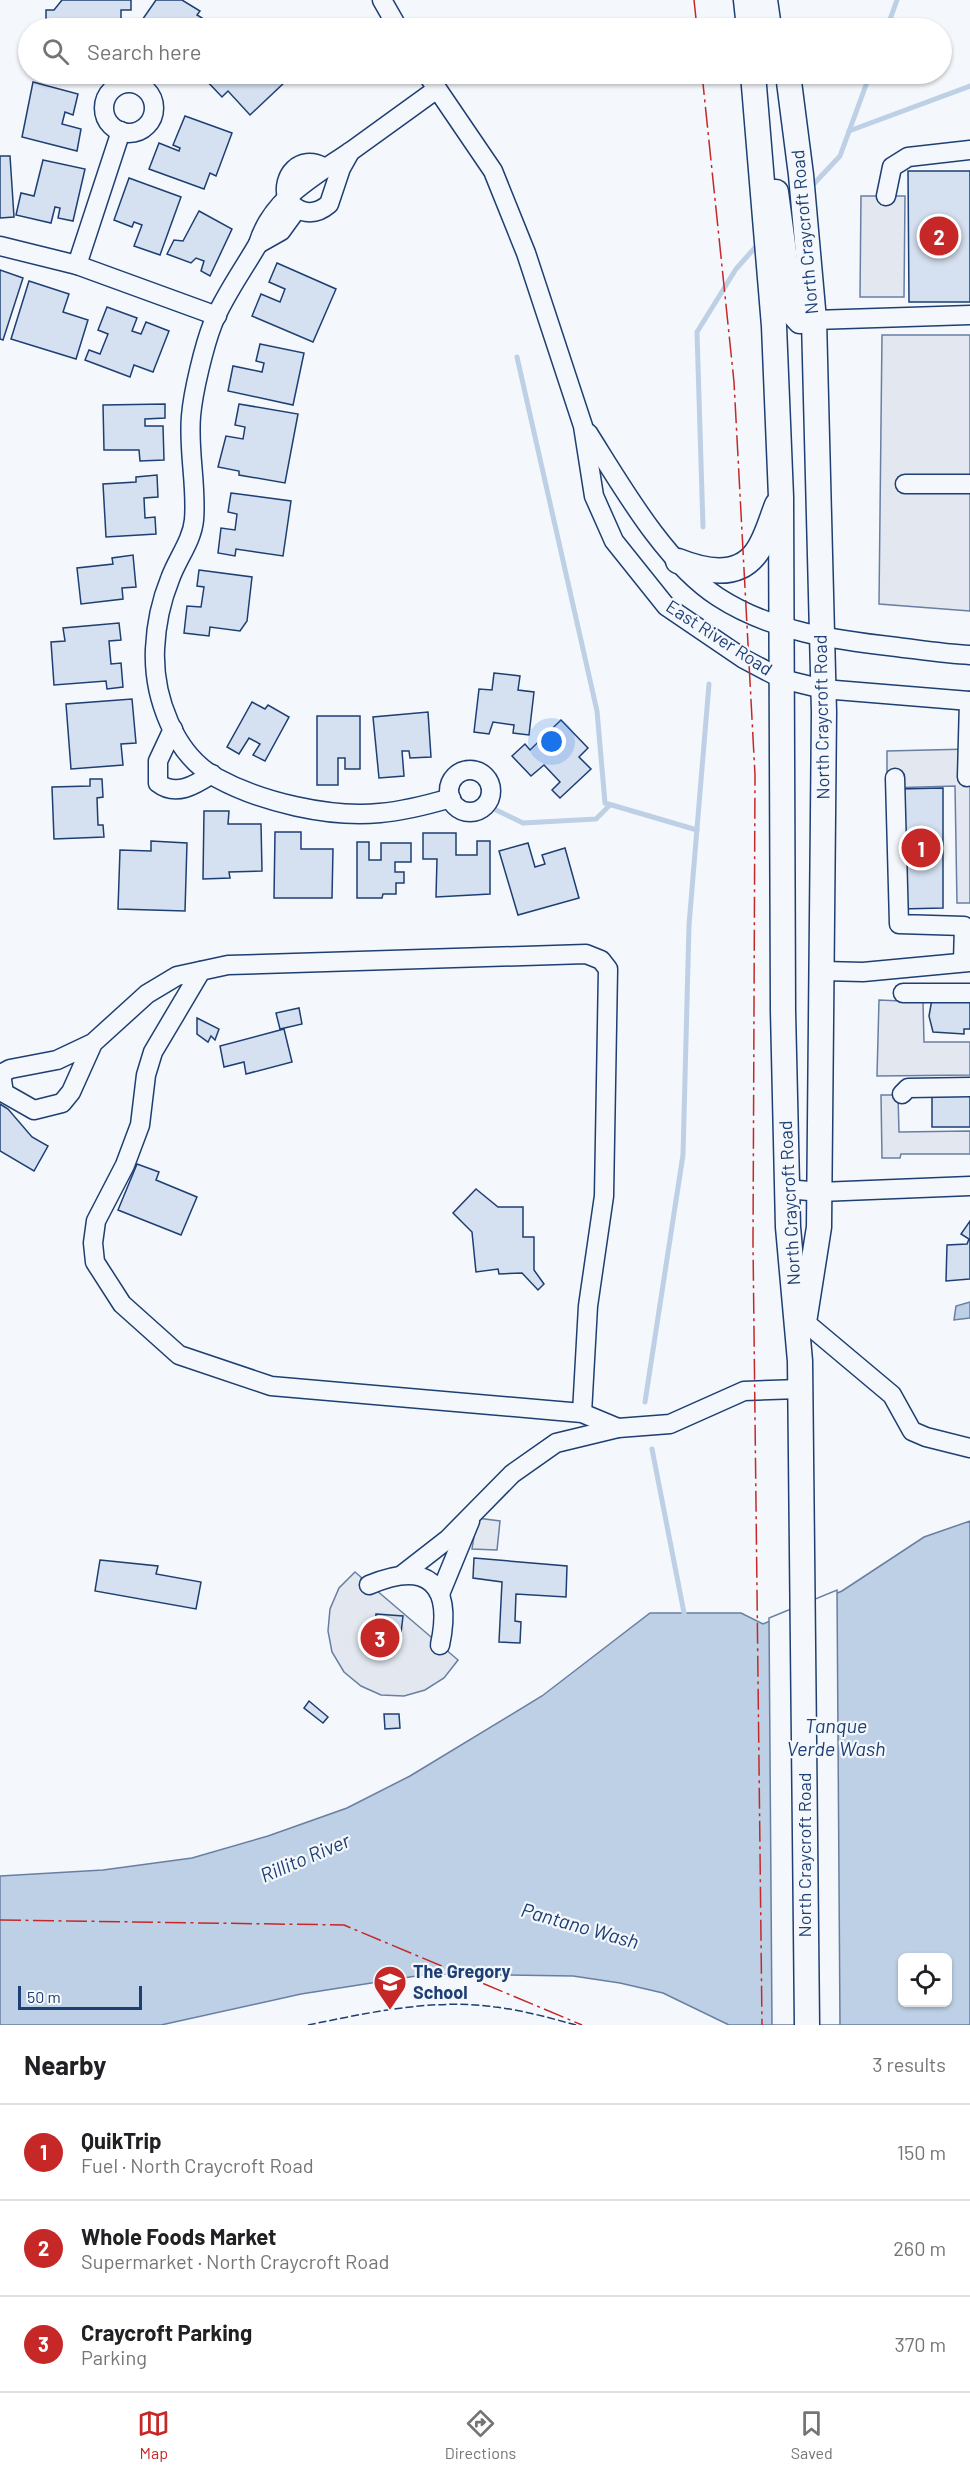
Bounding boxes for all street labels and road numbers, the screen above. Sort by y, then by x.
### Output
street label: North Craycroft Road [786,149,822,315]
street label: East River Road [662,595,777,680]
street label: North Craycroft Road [809,634,833,800]
street label: North Craycroft Road [774,1120,804,1286]
street label: North Craycroft Road [793,1772,815,1938]

